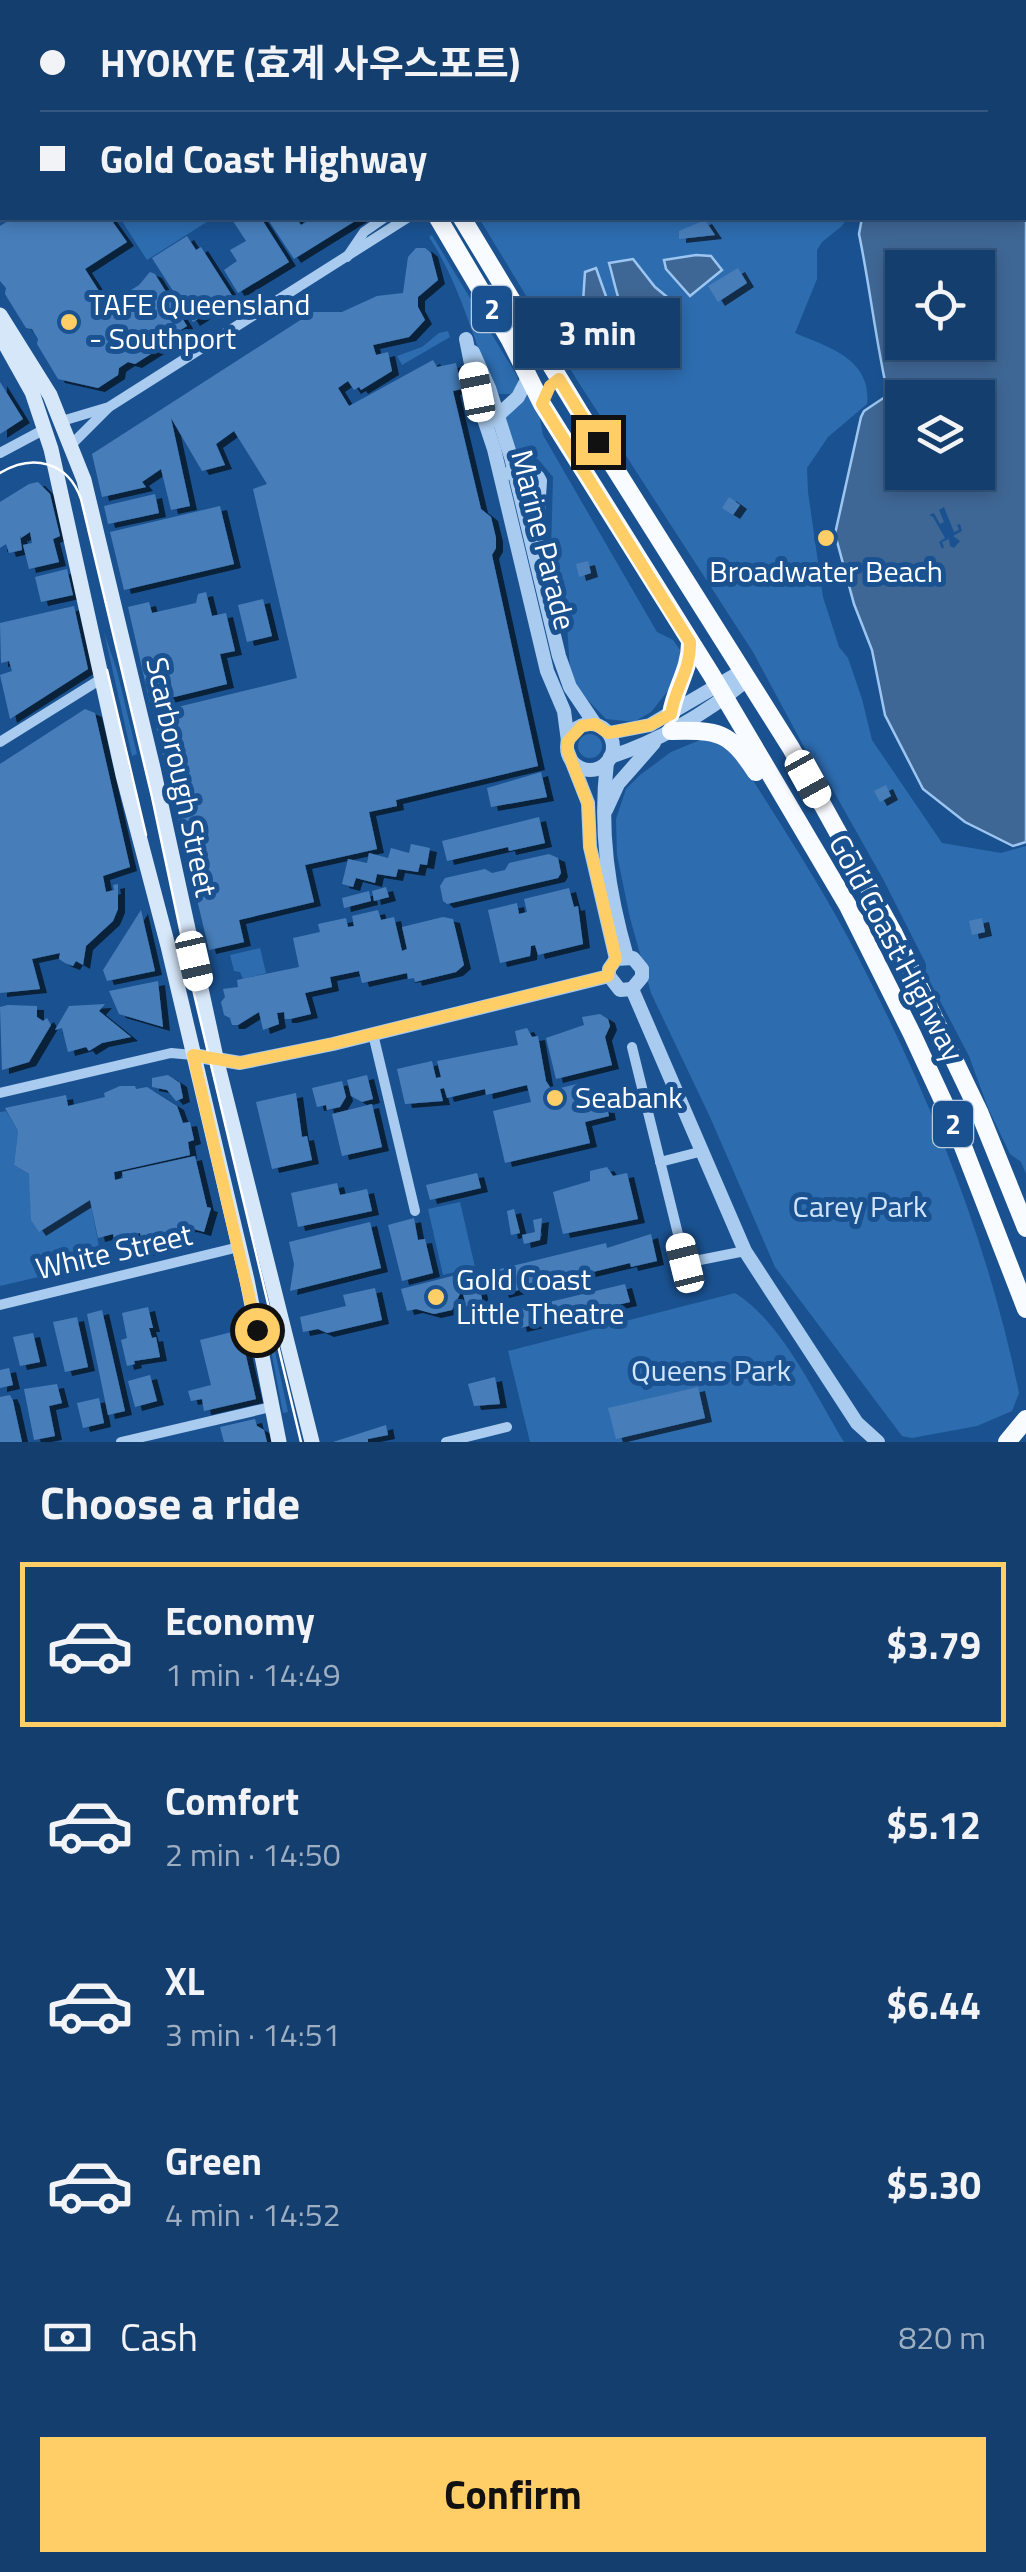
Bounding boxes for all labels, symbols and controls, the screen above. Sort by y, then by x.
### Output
text: HYOKYE (효계 사우스포트) [100,34,520,92]
text: Gold Coast Highway [100,130,427,188]
map controls [885,250,995,490]
button: locate [885,250,995,360]
place label: TAFE Queensland - Southport [89,281,310,361]
road number: 2 [472,286,512,332]
callout: 3 min [516,297,680,367]
text: 3 min [559,309,636,357]
marker: TAFE Queensland - Southport [58,311,80,333]
car [457,360,497,424]
button: layers [885,380,995,490]
route end [576,420,621,465]
street label: Marine Parade [499,445,589,635]
marker: Broadwater Beach [815,527,837,549]
place label: Broadwater Beach [709,548,943,594]
street label: Scarborough Street [134,653,230,901]
car [780,745,836,813]
street label: Gold Coast Highway [817,825,976,1070]
car [173,928,215,994]
place label: Seabank [575,1074,683,1120]
marker: Seabank [544,1087,566,1109]
road number: 2 [933,1101,973,1147]
park label: Carey Park [793,1183,927,1229]
street label: White Street [31,1211,197,1291]
car [663,1230,707,1296]
place label: Gold Coast Little Theatre [456,1256,625,1336]
marker: Gold Coast Little Theatre [425,1286,447,1308]
route start [235,1308,280,1353]
park label: Queens Park [631,1347,791,1393]
text: Choose a ride [40,1468,300,1536]
text: Economy [165,1592,315,1650]
icon: car [45,1600,135,1690]
text: $3.79 [886,1616,981,1674]
text: 1 min · 14:49 [165,1650,341,1698]
text: Comfort [165,1772,299,1830]
icon: car [45,1780,135,1870]
text: $5.12 [886,1796,981,1854]
text: 2 min · 14:50 [165,1830,341,1878]
text: XL [165,1952,205,2010]
icon: car [45,1960,135,2050]
text: $6.44 [886,1976,981,2034]
text: 3 min · 14:51 [165,2010,341,2058]
text: Green [165,2132,262,2190]
icon: car [45,2140,135,2230]
text: $5.30 [886,2156,981,2214]
text: 4 min · 14:52 [165,2190,341,2238]
text: Cash [120,2308,198,2366]
icon: cash [40,2310,95,2365]
text: 820 m [898,2313,986,2361]
button: Confirm [40,2437,986,2552]

